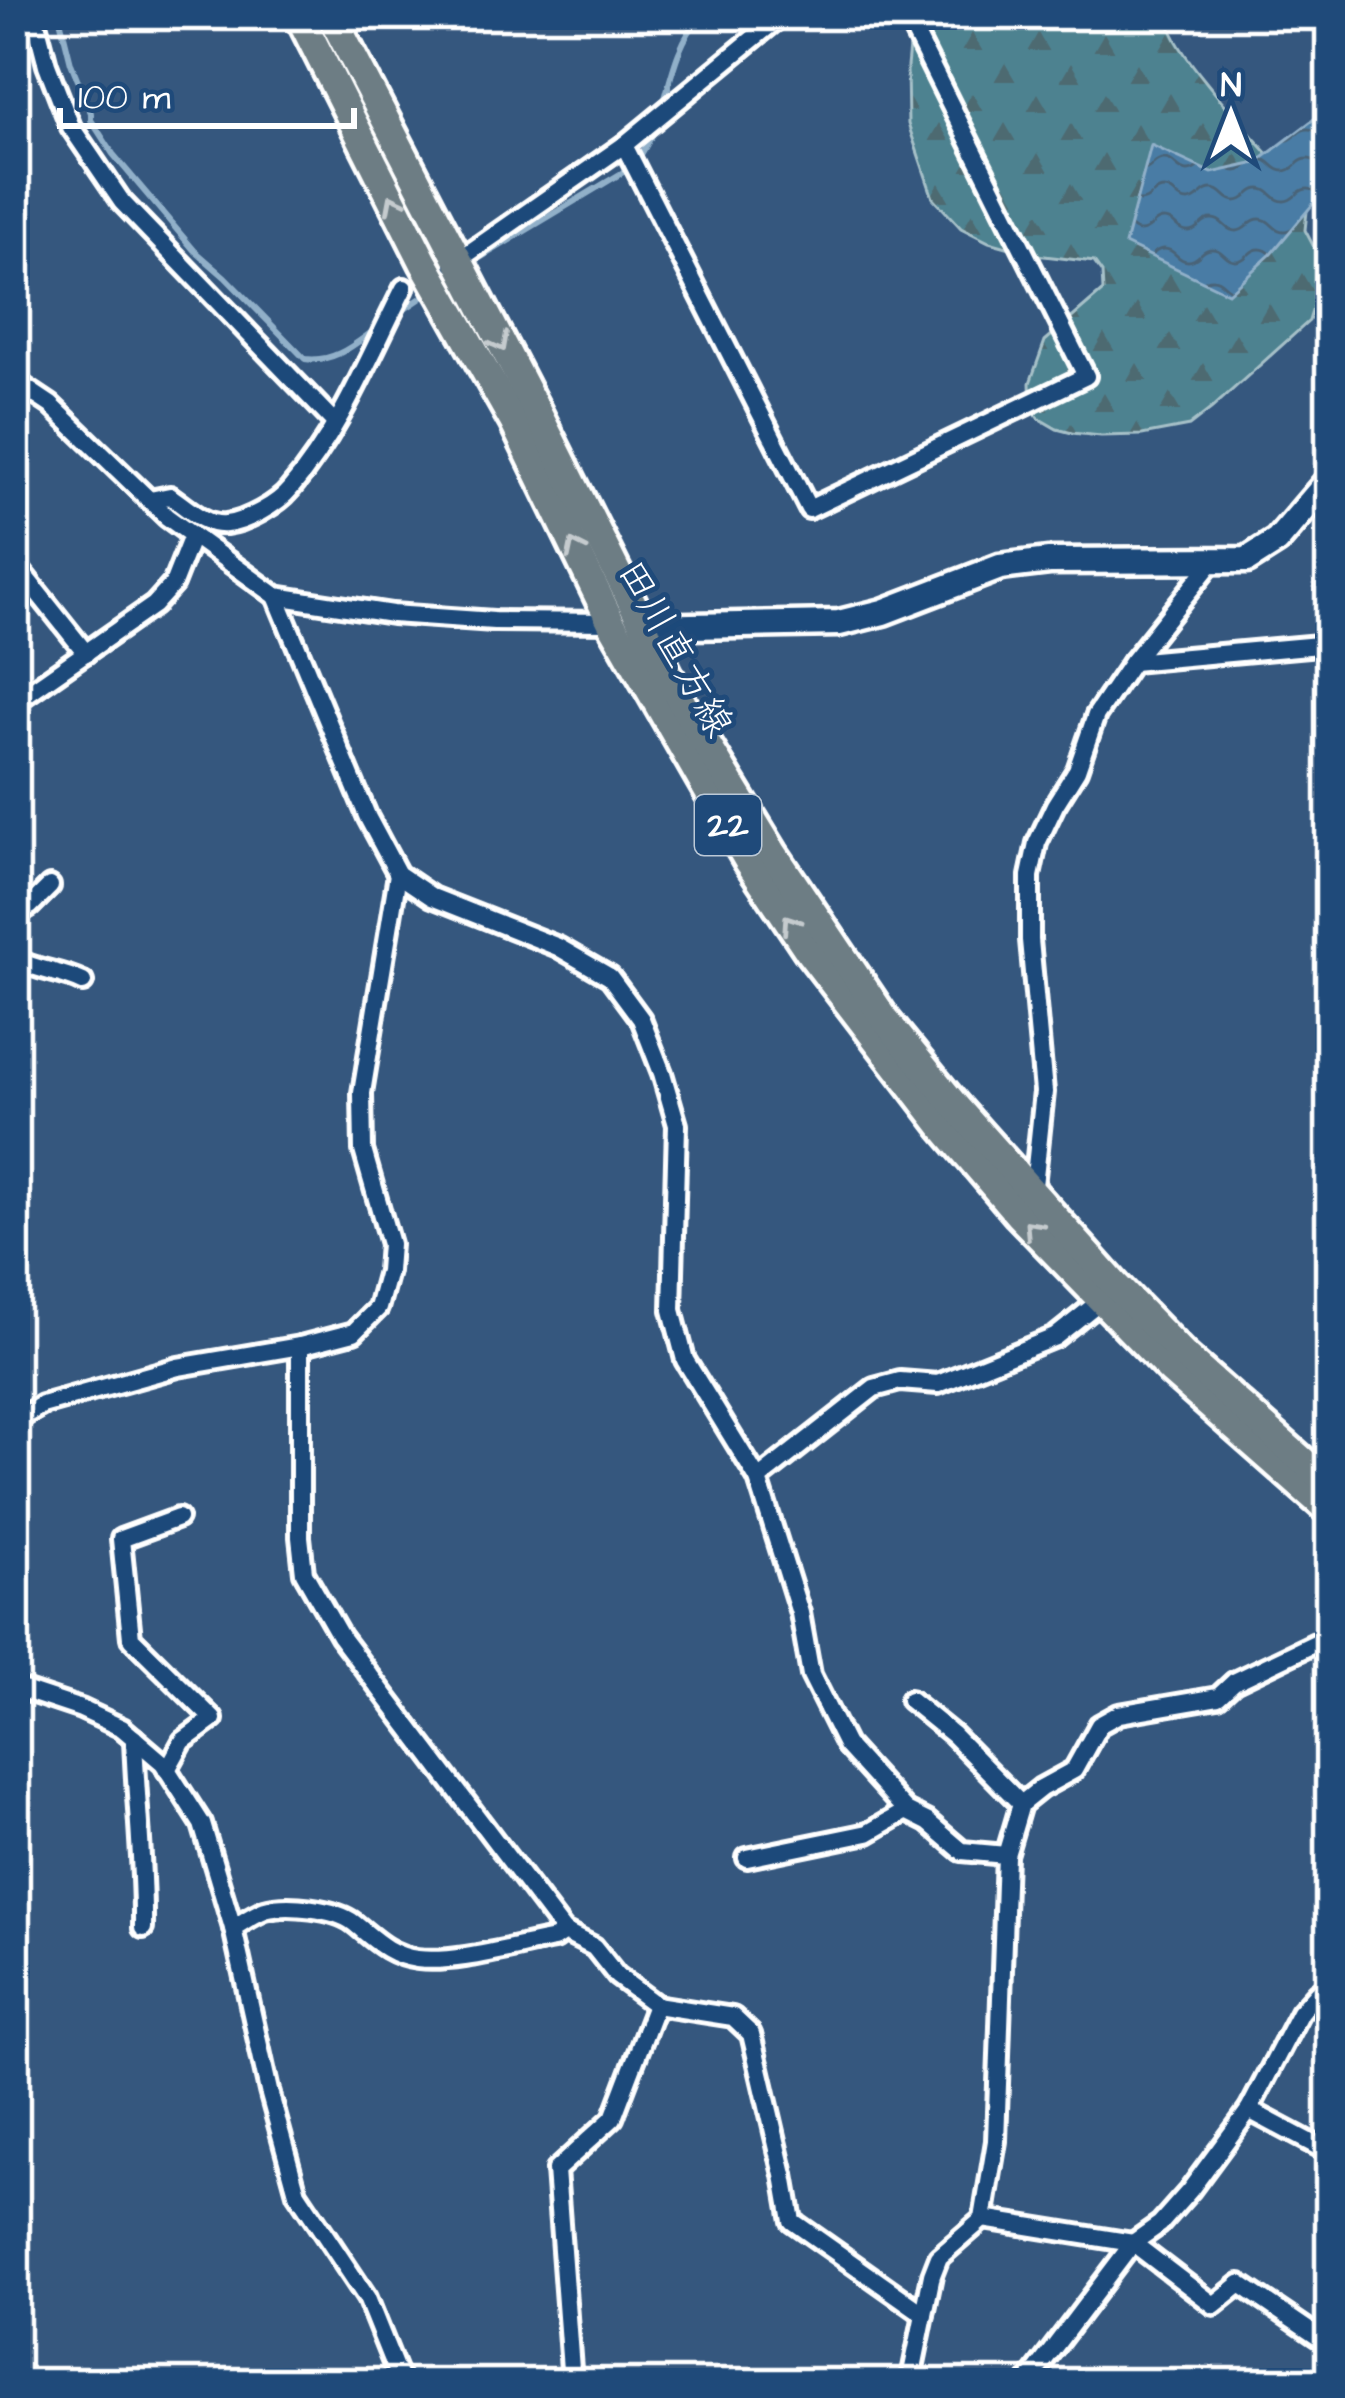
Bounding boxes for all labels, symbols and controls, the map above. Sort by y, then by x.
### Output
scale bar [60,54,354,128]
north arrow [1171,54,1291,174]
text: N [1221,63,1242,109]
text: 100 m [78,72,170,123]
one-way arrow [386,194,409,216]
one-way arrow [486,330,509,351]
one-way arrow [566,539,589,561]
street label: 田川直方線 [603,551,745,747]
road number: 22 [695,795,761,855]
one-way arrow [782,914,804,936]
one-way arrow [1024,1221,1046,1242]

